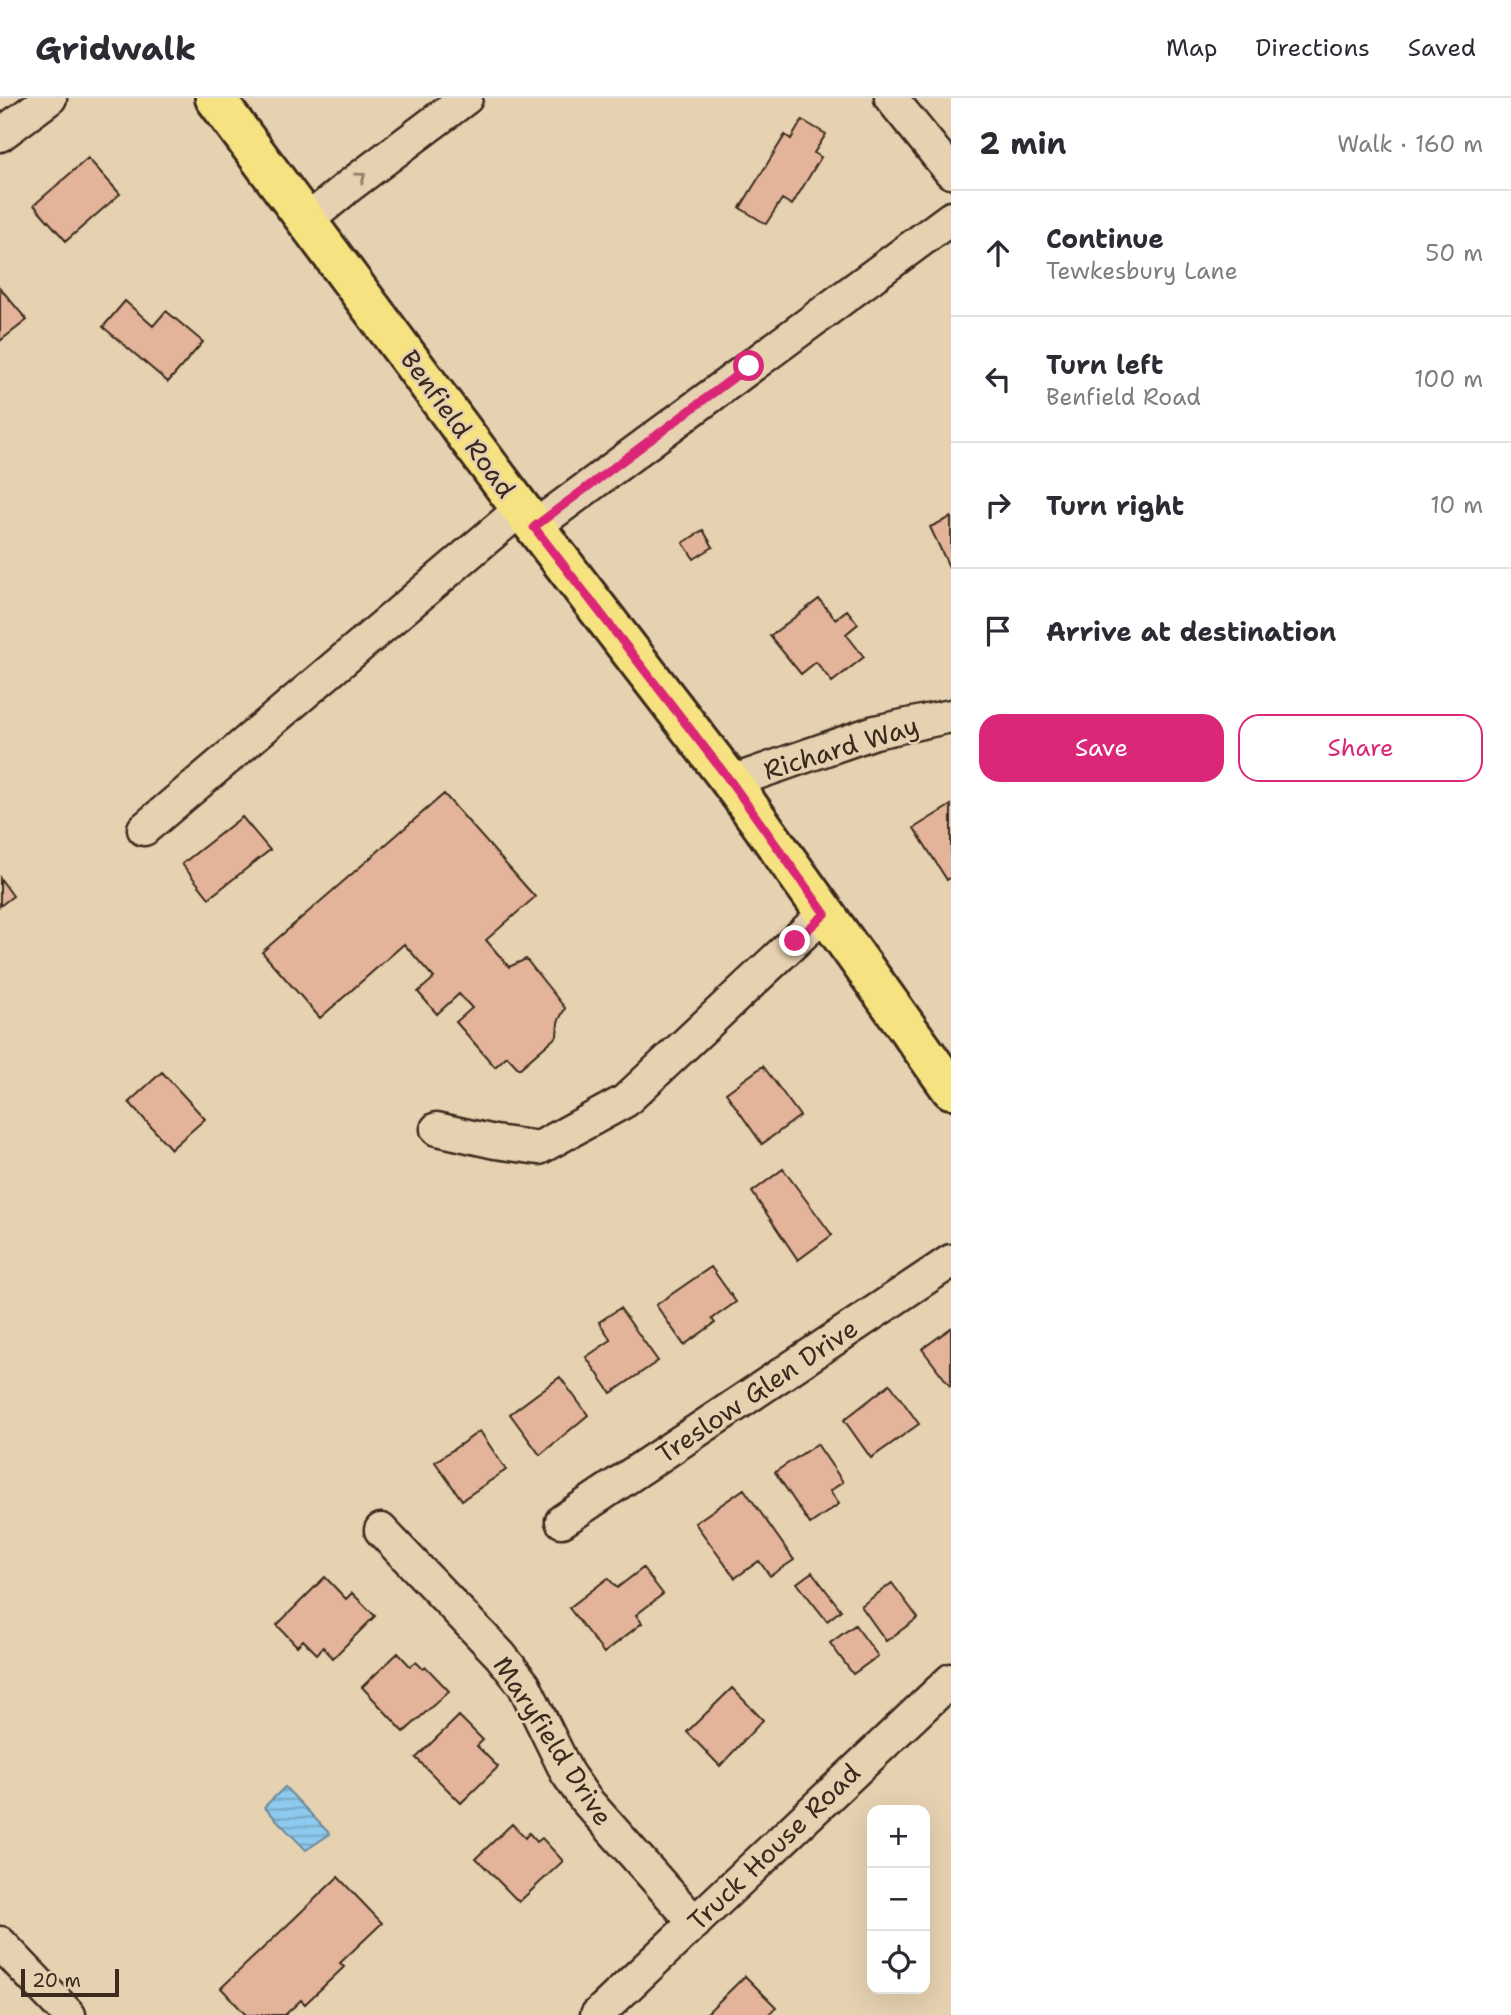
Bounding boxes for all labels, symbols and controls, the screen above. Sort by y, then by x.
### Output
text: Gridwalk [35,26,196,71]
text: Map [1166,32,1217,64]
text: Directions [1255,32,1370,64]
text: Saved [1408,32,1476,64]
text: 2 min [979,123,1066,164]
text: Walk · 160 m [1337,129,1483,159]
one-way arrow [353,172,366,185]
text: Continue [1046,221,1164,256]
icon: ahead [979,234,1017,272]
text: 50 m [1425,238,1483,268]
text: Tewkesbury Lane [1046,256,1238,286]
street label: Benfield Road [393,343,524,505]
text: Turn left [1046,347,1163,382]
route start [733,350,764,381]
icon: left [979,360,1017,398]
text: 100 m [1414,364,1483,394]
text: Benfield Road [1046,382,1201,412]
icon: right [979,486,1017,524]
text: Turn right [1046,488,1184,523]
text: 10 m [1430,490,1483,520]
icon: arrive [979,612,1017,650]
text: Arrive at destination [1046,614,1336,649]
street label: Richard Way [759,707,923,788]
button: Save [979,714,1224,782]
button: Share [1238,714,1483,782]
route end [779,925,810,956]
street label: Treslow Glen Drive [649,1310,864,1471]
street label: Maryfield Drive [486,1649,621,1832]
street label: Truck House Road [680,1755,867,1938]
map controls [867,1805,930,1994]
button: + [867,1805,930,1868]
button: − [867,1868,930,1931]
button: locate [867,1931,930,1994]
scale bar [21,1966,119,1998]
text: 20 m [32,1968,81,1993]

